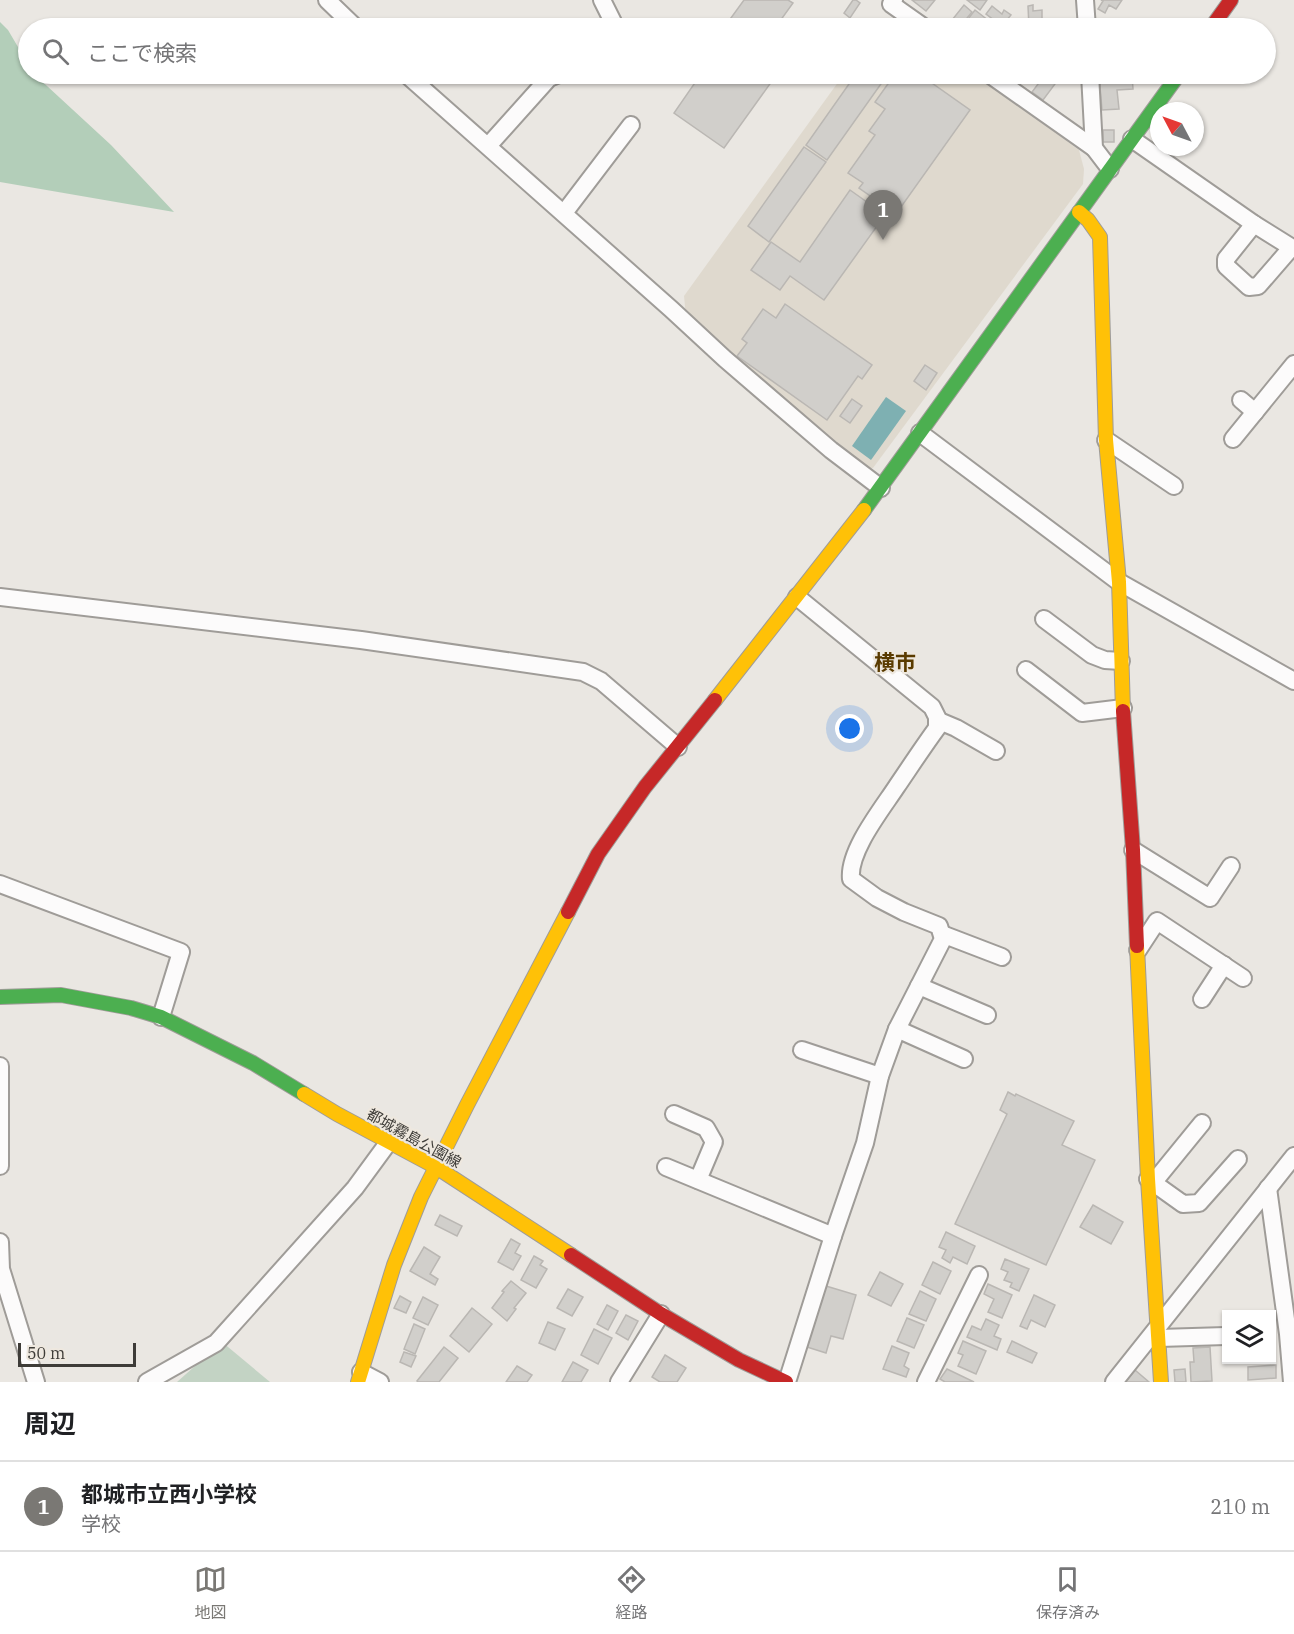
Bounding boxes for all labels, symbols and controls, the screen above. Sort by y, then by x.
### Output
search box [18,18,1276,84]
icon: search [39,35,72,68]
text: ここで検索 [87,38,197,67]
north arrow [1150,102,1204,156]
pin: 1 [864,190,902,240]
district label: 横市 [874,648,916,676]
your location [835,714,864,743]
street label: 都城霧島公園線 [363,1104,465,1172]
map controls [1222,1310,1276,1364]
button: layers [1222,1310,1276,1364]
scale bar [18,1340,136,1368]
text: 50 m [27,1343,65,1363]
text: 周辺 [24,1406,76,1440]
text: 都城市立西小学校 [81,1479,257,1508]
text: 1 [38,1493,50,1520]
text: 210 m [1210,1493,1270,1520]
text: 学校 [81,1510,121,1537]
tab: 地図 [194,1563,227,1623]
tab: 経路 [615,1563,648,1623]
tab: 保存済み [1036,1563,1100,1623]

